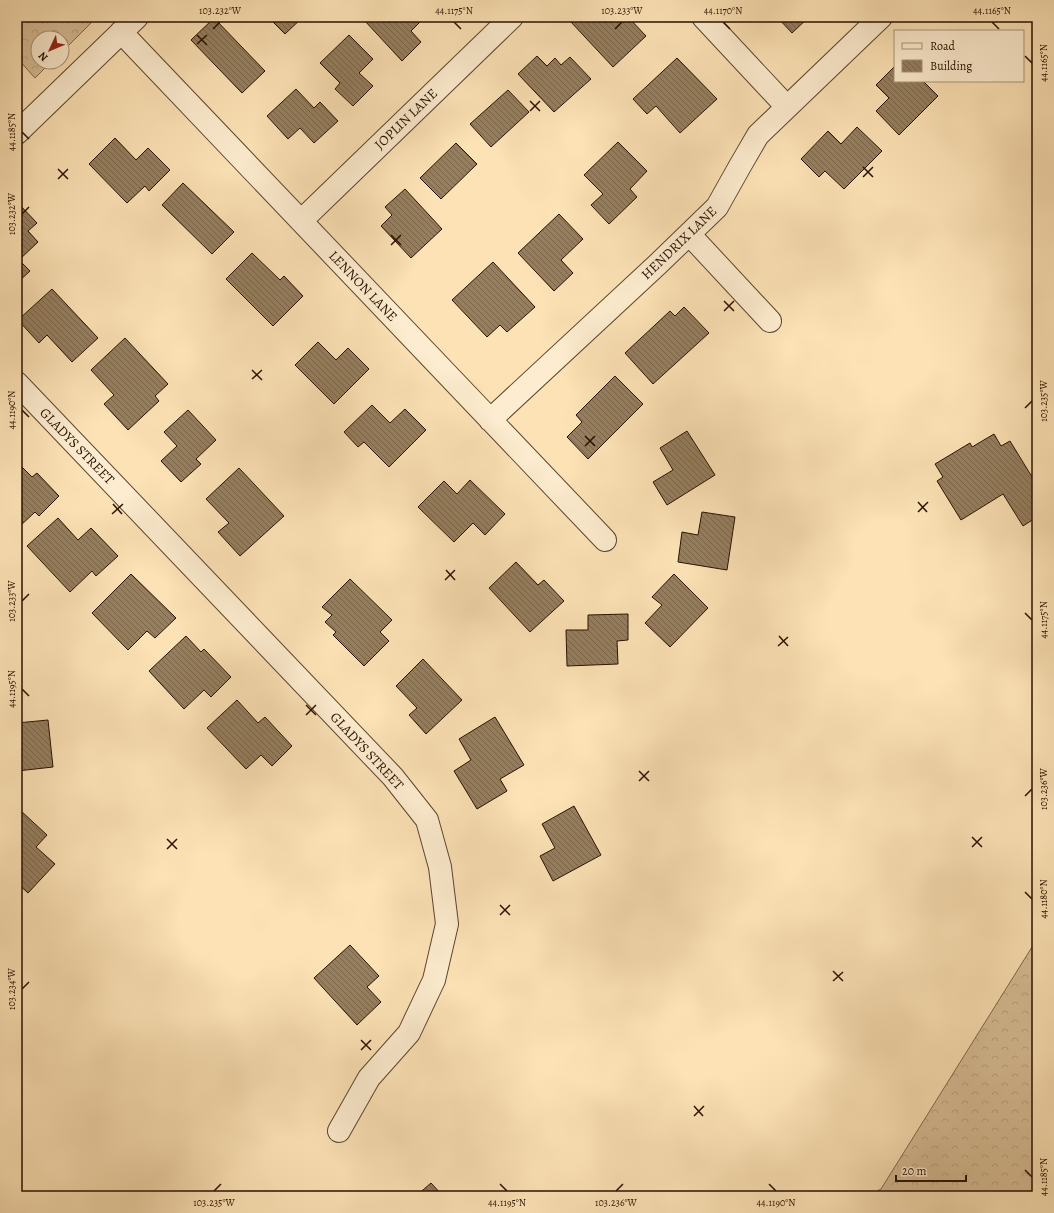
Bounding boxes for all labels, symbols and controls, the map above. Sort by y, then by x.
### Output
text: 103.232°W [199,4,242,17]
text: 44.1175°N [435,4,473,17]
text: 103.233°W [601,4,643,17]
text: 44.1170°N [704,4,742,17]
text: 44.1165°N [973,4,1011,17]
north arrow [30,30,70,70]
legend [894,30,1024,82]
text: Road [930,38,956,54]
text: 44.1165°N [1037,44,1050,82]
text: N [35,49,51,65]
text: Building [930,58,972,74]
street label: JOPLIN LANE [370,84,442,154]
text: 44.1185°N [5,113,18,151]
text: 103.232°W [5,192,18,235]
street label: HENDRIX LANE [637,202,721,284]
street label: LENNON LANE [324,246,402,326]
text: 103.235°W [1037,380,1050,422]
text: 44.1190°N [5,390,18,430]
street label: GLADYS STREET [35,403,119,489]
text: 103.233°W [5,580,18,622]
text: 44.1175°N [1037,601,1050,639]
text: 44.1195°N [5,670,18,708]
street label: GLADYS STREET [326,708,408,794]
text: 103.236°W [1037,767,1050,810]
text: 44.1180°N [1037,879,1050,919]
text: 103.234°W [5,967,18,1010]
scale bar [896,1157,966,1183]
text: 44.1185°N [1037,1158,1050,1196]
text: 20 m [902,1163,926,1179]
text: 103.235°W [193,1196,235,1209]
text: 44.1195°N [488,1196,526,1209]
text: 103.236°W [595,1196,638,1209]
text: 44.1190°N [756,1196,796,1209]

